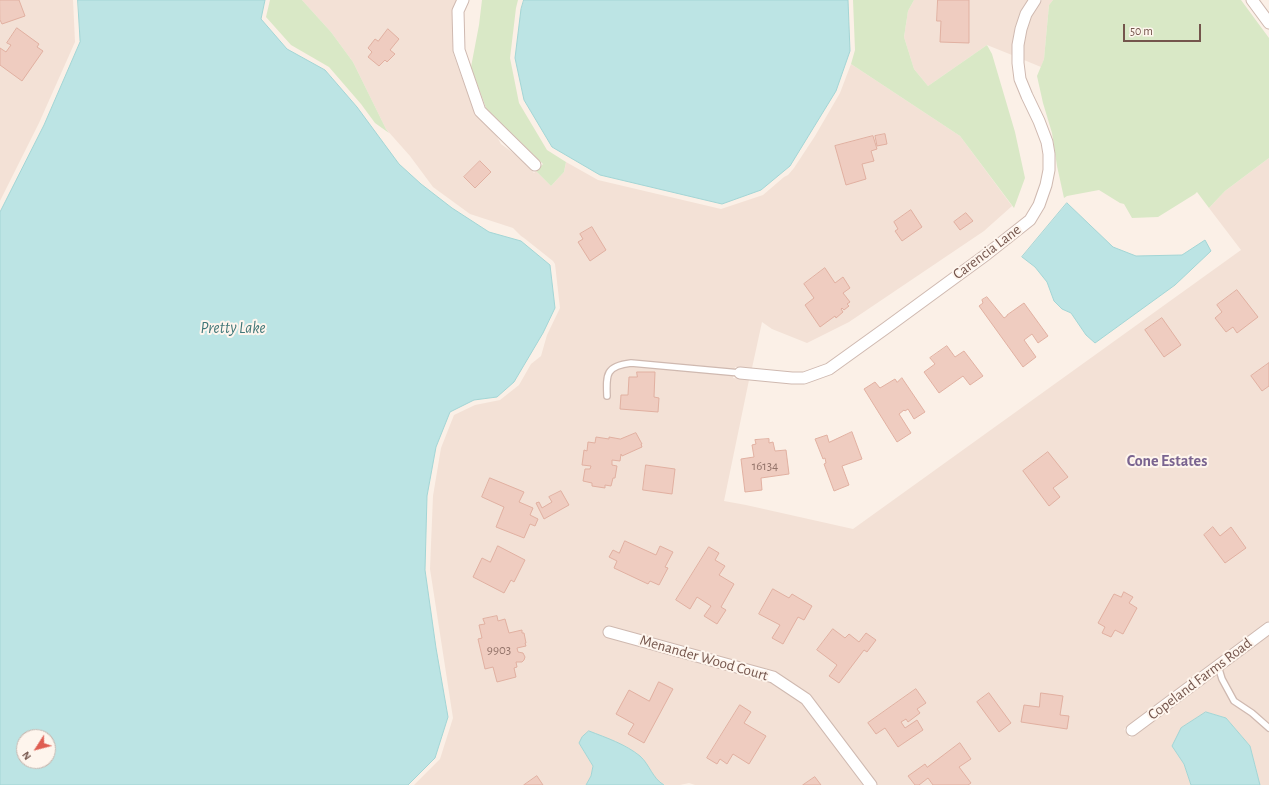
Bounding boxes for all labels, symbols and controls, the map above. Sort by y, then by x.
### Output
scale bar [1125,16,1203,42]
text: 50 m [1130,25,1153,37]
street label: Carencia Lane [949,221,1025,283]
water label: Pretty Lake [201,318,265,338]
district label: Cone Estates [1127,451,1207,471]
house number: 16134 [752,458,778,474]
street label: Menander Wood Court [638,631,770,685]
street label: Copeland Farms Road [1144,634,1256,724]
house number: 9903 [487,642,511,658]
north arrow [16,729,56,769]
text: N [20,749,33,762]

